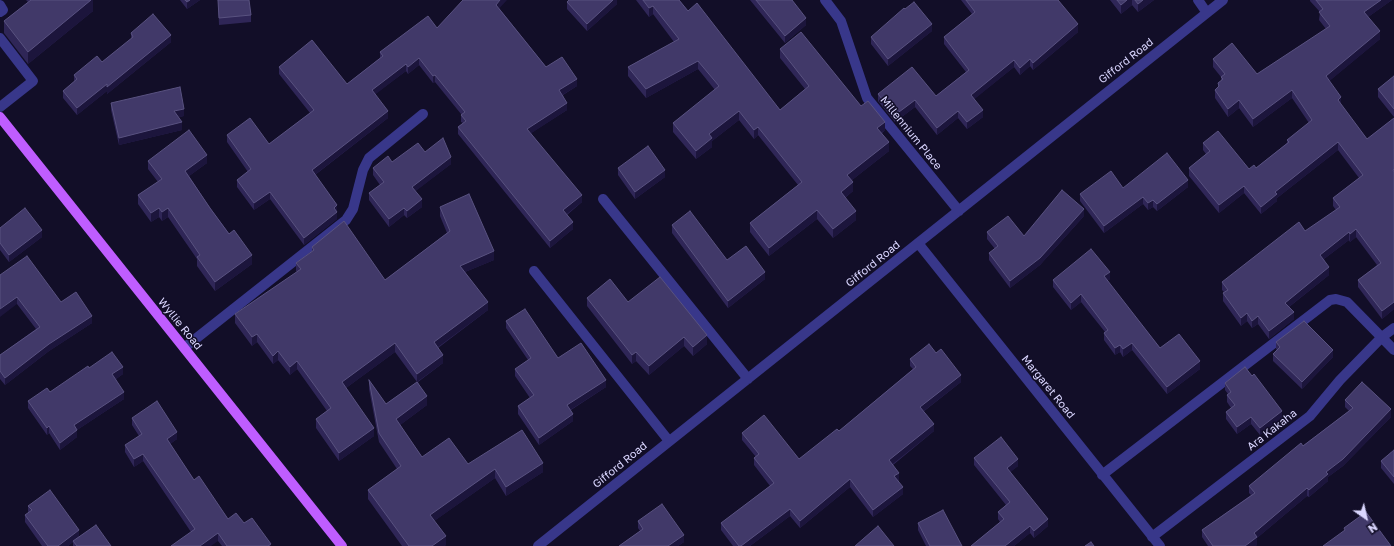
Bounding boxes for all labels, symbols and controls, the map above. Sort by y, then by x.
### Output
street label: Gifford Road [1096,35,1156,87]
street label: Millennium Place [877,94,945,172]
street label: Gifford Road [843,238,903,290]
street label: Wyllie Road [155,295,205,353]
street label: Margaret Road [1018,353,1078,421]
street label: Ara Kakaha [1244,406,1300,454]
street label: Gifford Road [590,439,650,491]
north arrow [1346,498,1386,538]
text: N [1366,521,1380,536]

